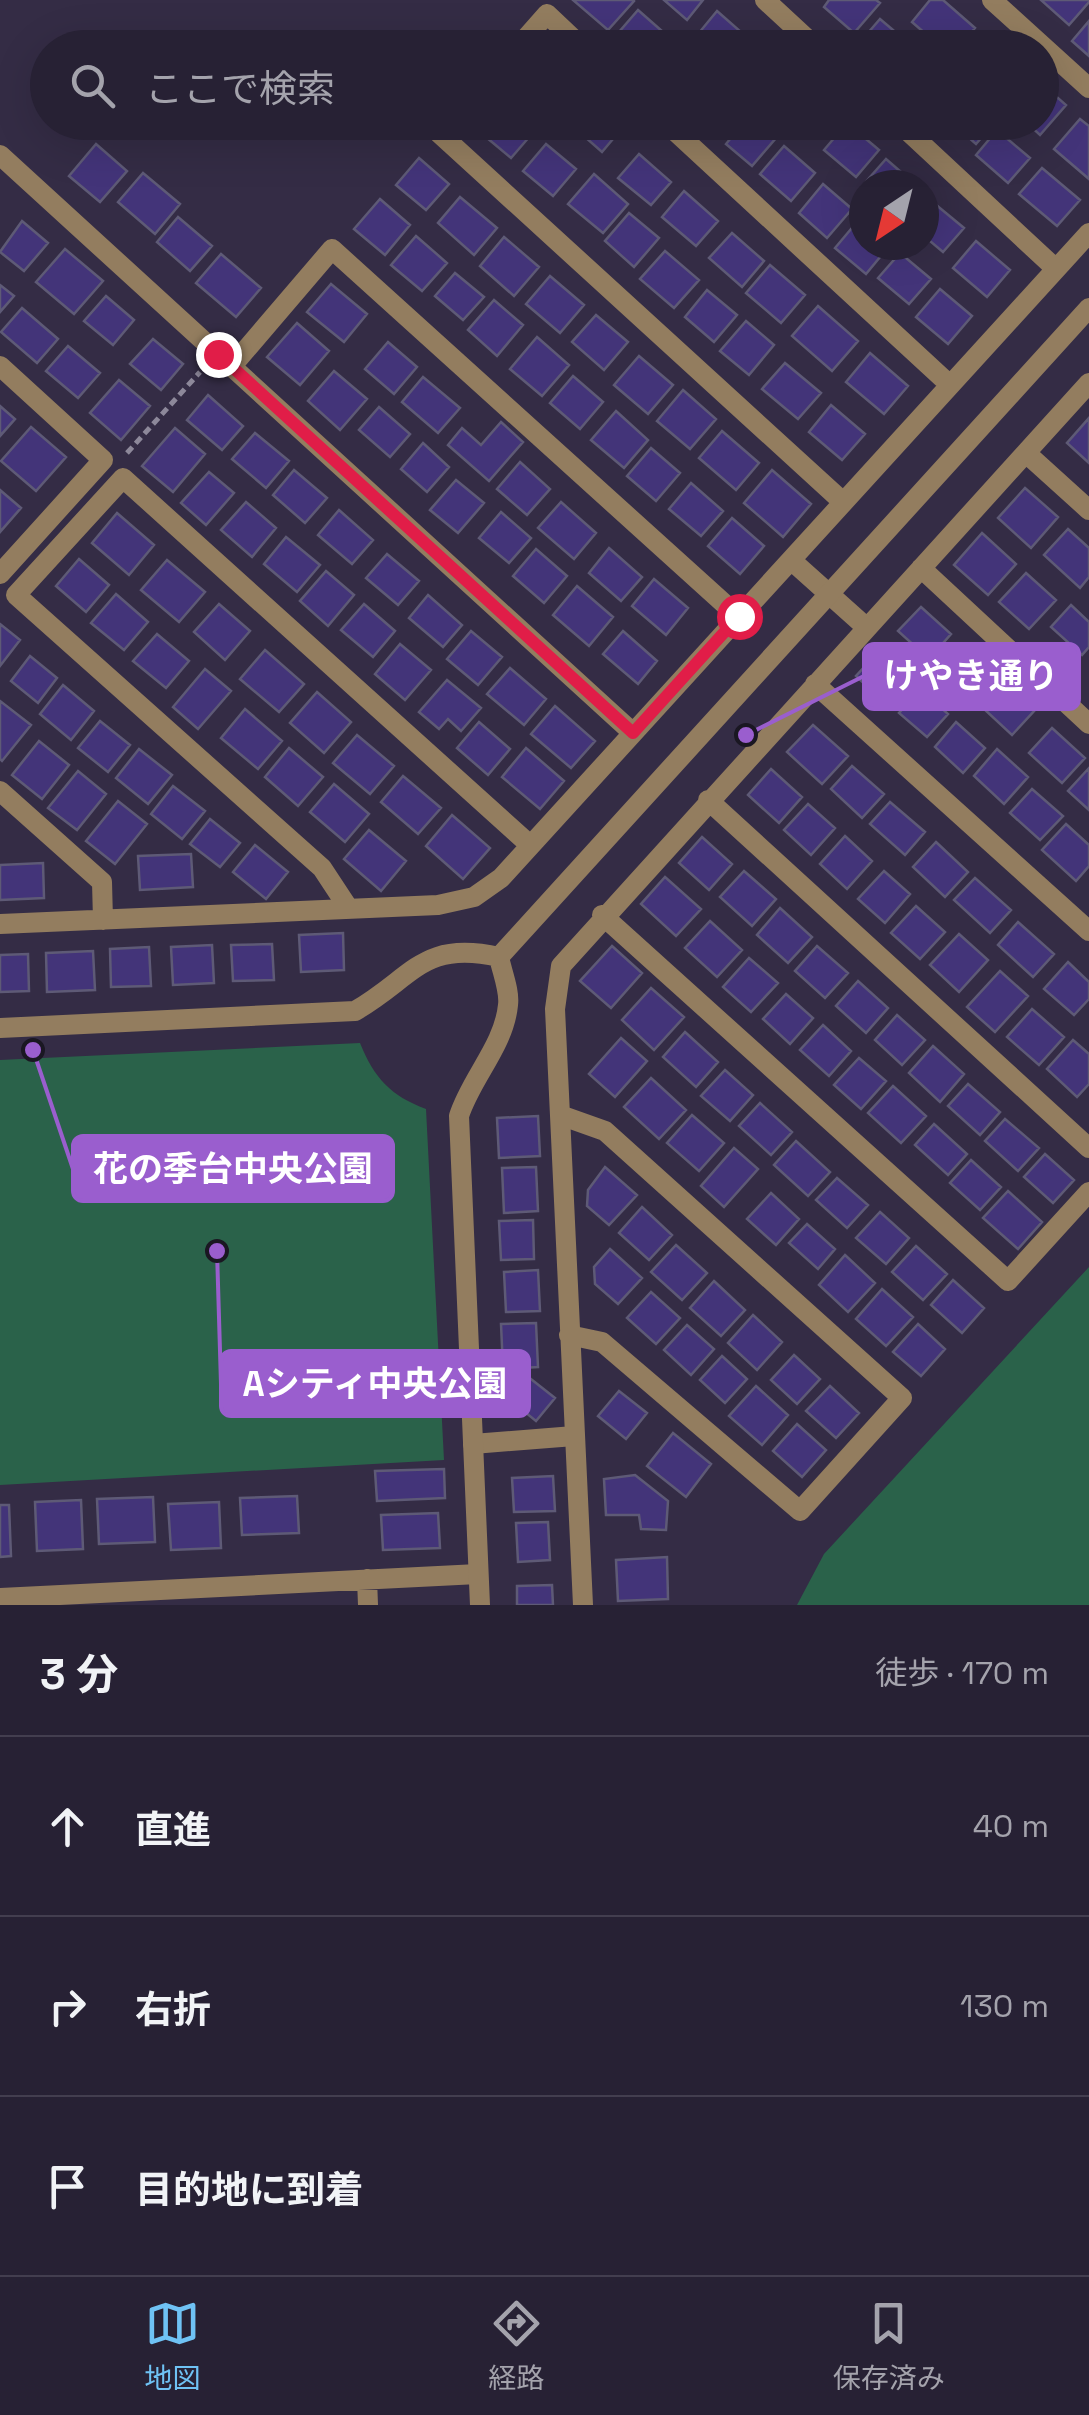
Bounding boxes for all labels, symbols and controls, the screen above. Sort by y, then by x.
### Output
search box [30,30,1059,140]
icon: search [65,58,120,113]
text: ここで検索 [145,65,335,113]
north arrow [849,170,939,260]
route end [196,332,242,378]
route start [717,594,763,640]
callout: けやき通り [864,644,1079,709]
text: けやき通り [883,654,1059,698]
callout: 花の季台中央公園 [73,1136,393,1201]
text: 花の季台中央公園 [93,1147,373,1191]
callout: Aシティ中央公園 [221,1351,529,1416]
text: Aシティ中央公園 [242,1362,508,1406]
text: 3 分 [40,1648,118,1701]
text: 徒歩 · 170 m [875,1653,1049,1693]
icon: ahead [40,1799,95,1854]
text: 直進 [135,1806,211,1854]
text: 40 m [973,1806,1049,1846]
icon: right [40,1979,95,2034]
text: 右折 [135,1986,211,2034]
text: 130 m [960,1986,1049,2026]
icon: arrive [40,2159,95,2214]
text: 目的地に到着 [135,2166,363,2214]
tab: 地図 [144,2296,200,2396]
tab: 経路 [488,2296,545,2396]
tab: 保存済み [833,2296,945,2396]

